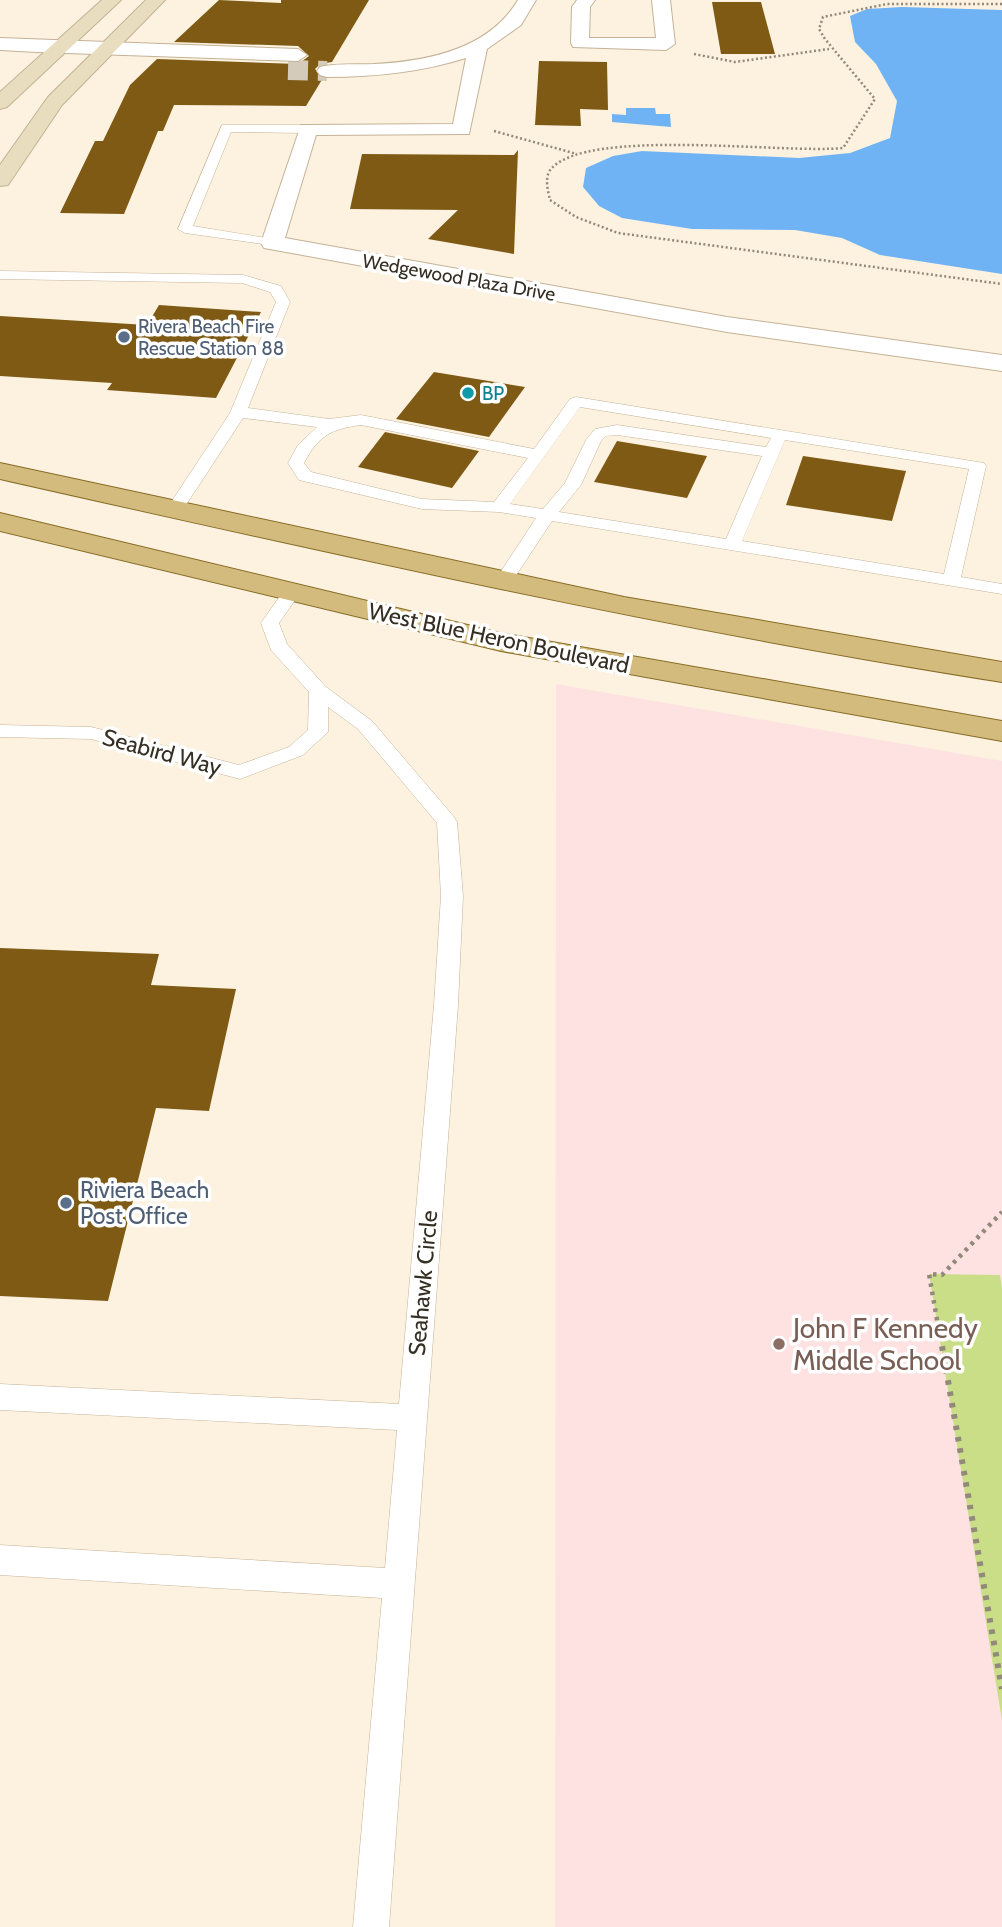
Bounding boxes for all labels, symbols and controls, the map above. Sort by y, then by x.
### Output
street label: Wedgewood Plaza Drive [361,249,557,306]
place label: Rivera Beach Fire Rescue Station 88 [138,315,284,360]
marker: Rivera Beach Fire Rescue Station 88 [116,329,132,345]
place label: BP [482,382,504,405]
marker: BP [460,385,476,401]
street label: West Blue Heron Boulevard [366,597,632,679]
street label: Seabird Way [100,723,225,781]
place label: Riviera Beach Post Office [80,1176,209,1230]
marker: Riviera Beach Post Office [58,1195,74,1211]
street label: Seahawk Circle [403,1209,443,1357]
place label: John F Kennedy Middle School [792,1311,978,1377]
marker: John F Kennedy Middle School [771,1336,787,1352]

